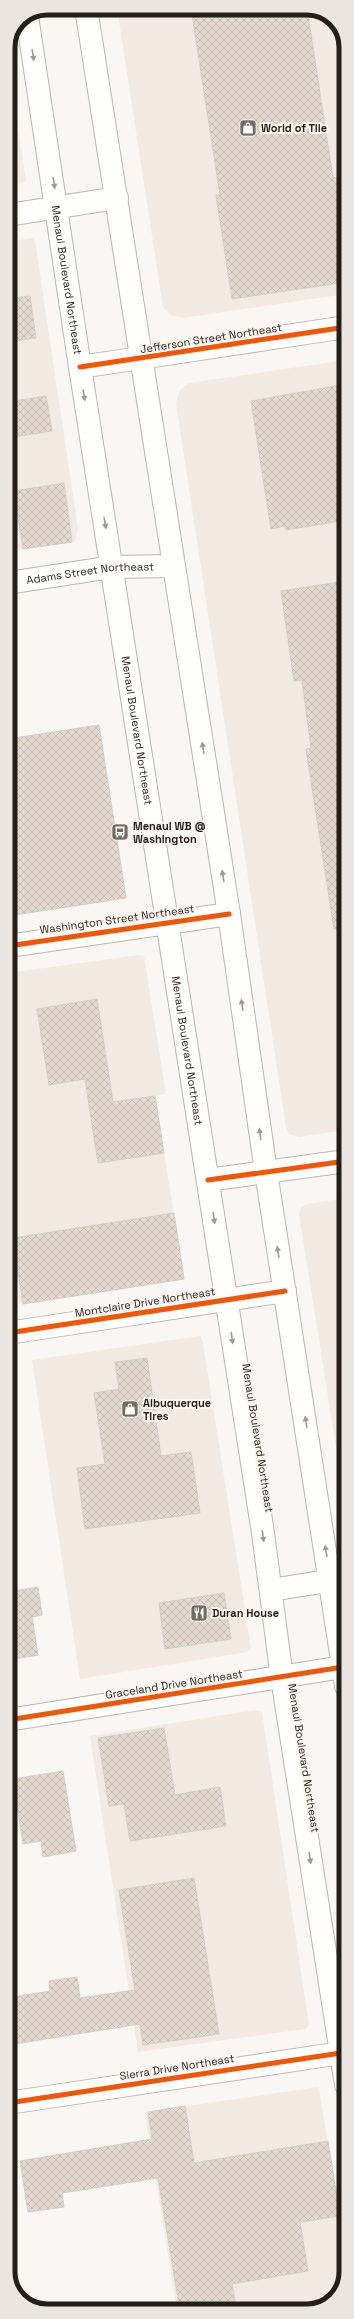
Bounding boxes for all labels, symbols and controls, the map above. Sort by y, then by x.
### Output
one-way arrow [31,49,37,61]
shop icon: World of Tile [238,118,258,138]
place label: World of Tile [261,121,327,135]
one-way arrow [51,177,57,189]
street label: Menaul Boulevard Northeast [49,204,85,356]
street label: Jefferson Street Northeast [139,320,283,356]
one-way arrow [81,389,87,401]
one-way arrow [102,517,108,529]
street label: Adams Street Northeast [25,559,154,587]
street label: Menaul Boulevard Northeast [118,655,156,806]
one-way arrow [199,742,205,754]
place label: Menaul WB @ Washington [133,819,206,846]
bus stop icon: Menaul WB @ Washington [110,822,130,842]
one-way arrow [220,870,226,882]
street label: Washington Street Northeast [39,901,195,937]
street label: Menaul Boulevard Northeast [169,975,206,1126]
one-way arrow [239,999,245,1011]
one-way arrow [257,1128,263,1140]
one-way arrow [211,1212,217,1225]
one-way arrow [275,1246,281,1258]
street label: Montclaire Drive Northeast [74,1284,216,1320]
one-way arrow [229,1332,235,1344]
street label: Menaul Boulevard Northeast [239,1363,277,1513]
place label: Albuquerque Tires [143,1396,211,1423]
shop icon: Albuquerque Tires [120,1399,140,1419]
one-way arrow [302,1416,308,1428]
one-way arrow [260,1530,266,1542]
one-way arrow [323,1545,329,1557]
restaurant icon: Duran House [189,1603,209,1623]
place label: Duran House [212,1606,279,1620]
street label: Graceland Drive Northeast [104,1666,244,1702]
street label: Menaul Boulevard Northeast [285,1683,323,1833]
one-way arrow [307,1852,313,1865]
street label: Sierra Drive Northeast [119,2051,235,2083]

